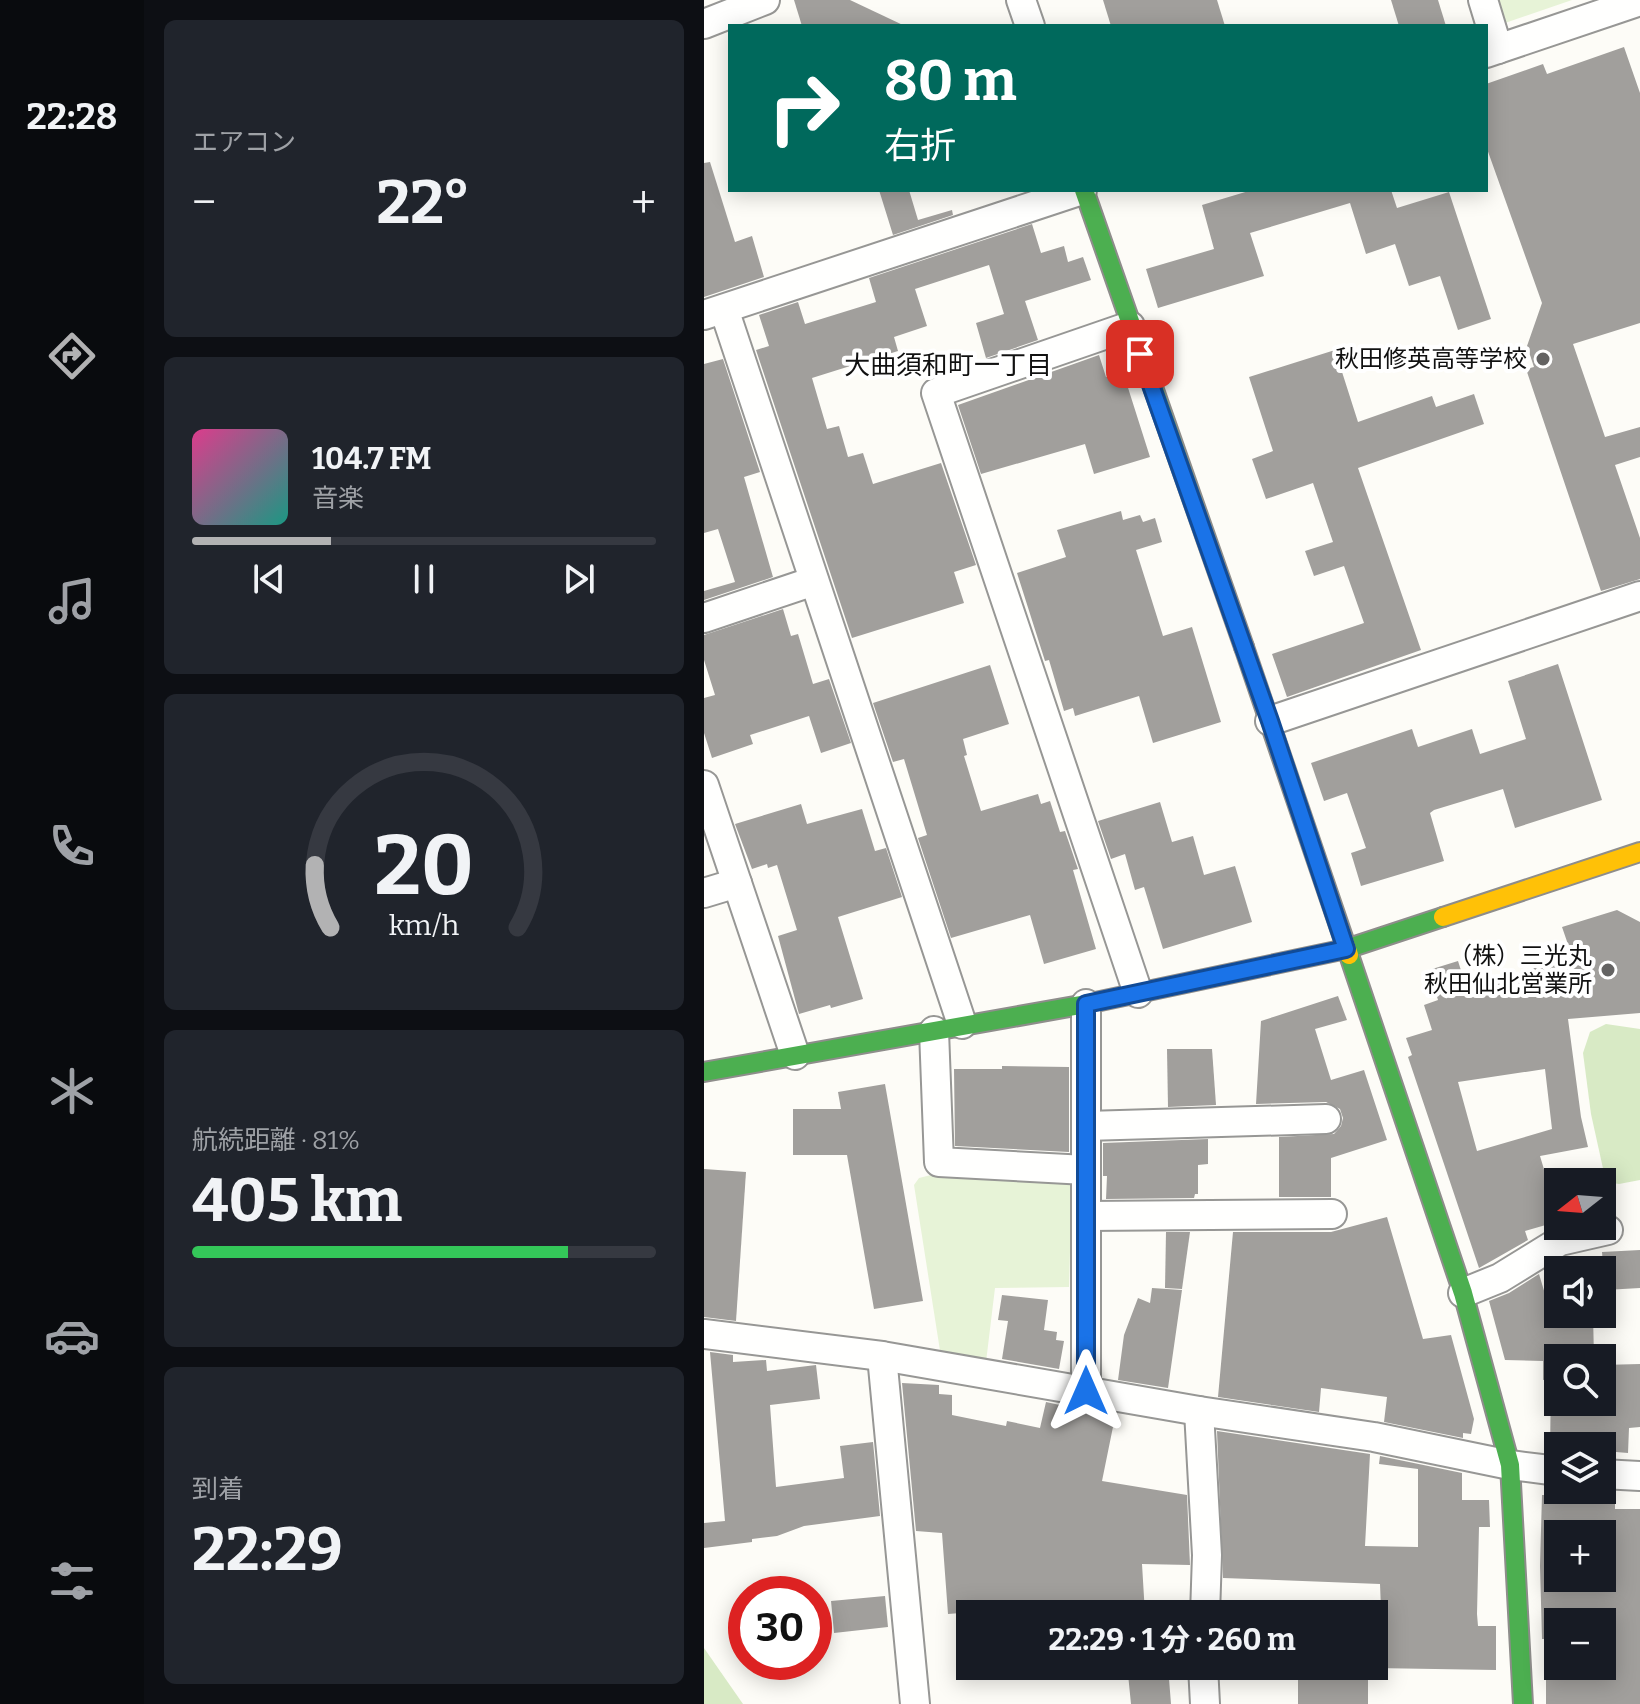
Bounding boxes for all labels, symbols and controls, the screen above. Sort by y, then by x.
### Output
text: 80 m [884,48,1017,115]
icon: right [752,56,856,160]
text: 22:28 [27,95,117,139]
text: 右折 [884,124,956,168]
text: エアコン [192,127,296,158]
text: 22° [377,167,471,239]
text: − [192,176,216,229]
text: + [631,176,656,229]
pin [1106,320,1174,388]
icon: directions [44,328,100,384]
icon: arrive [1118,332,1162,376]
place label: 秋田修英高等学校 [1335,345,1527,373]
district label: 大曲須和町一丁目 [844,350,1052,381]
marker: 秋田修英高等学校 [1534,350,1552,368]
text: 104.7 FM [312,441,432,477]
text: 音楽 [312,483,364,514]
icon: previous [247,557,291,601]
icon: pause [402,557,446,601]
icon: next [557,557,601,601]
icon: music [44,573,100,629]
text: 20 [374,816,474,916]
icon: phone [44,818,100,874]
text: km/h [389,908,460,943]
place label: （株）三光丸 秋田仙北営業所 [1424,942,1592,998]
marker: （株）三光丸 秋田仙北営業所 [1599,961,1617,979]
icon: climate [44,1063,100,1119]
text: 航続距離 · 81% [192,1125,360,1156]
text: 405 km [192,1165,402,1237]
north arrow [1544,1168,1616,1240]
map controls [1544,1168,1616,1680]
button: sound [1544,1256,1616,1328]
icon: car [44,1308,100,1364]
button: search [1544,1344,1616,1416]
position arrow [1044,1349,1128,1433]
button: layers [1544,1432,1616,1504]
text: 到着 [192,1474,244,1505]
text: 22:29 [192,1514,343,1586]
button: + [1544,1520,1616,1592]
icon: filters [44,1553,100,1609]
speed limit sign: 30 [728,1576,832,1680]
button: − [1544,1608,1616,1680]
text: 22:29 · 1 分 · 260 m [1048,1622,1296,1658]

